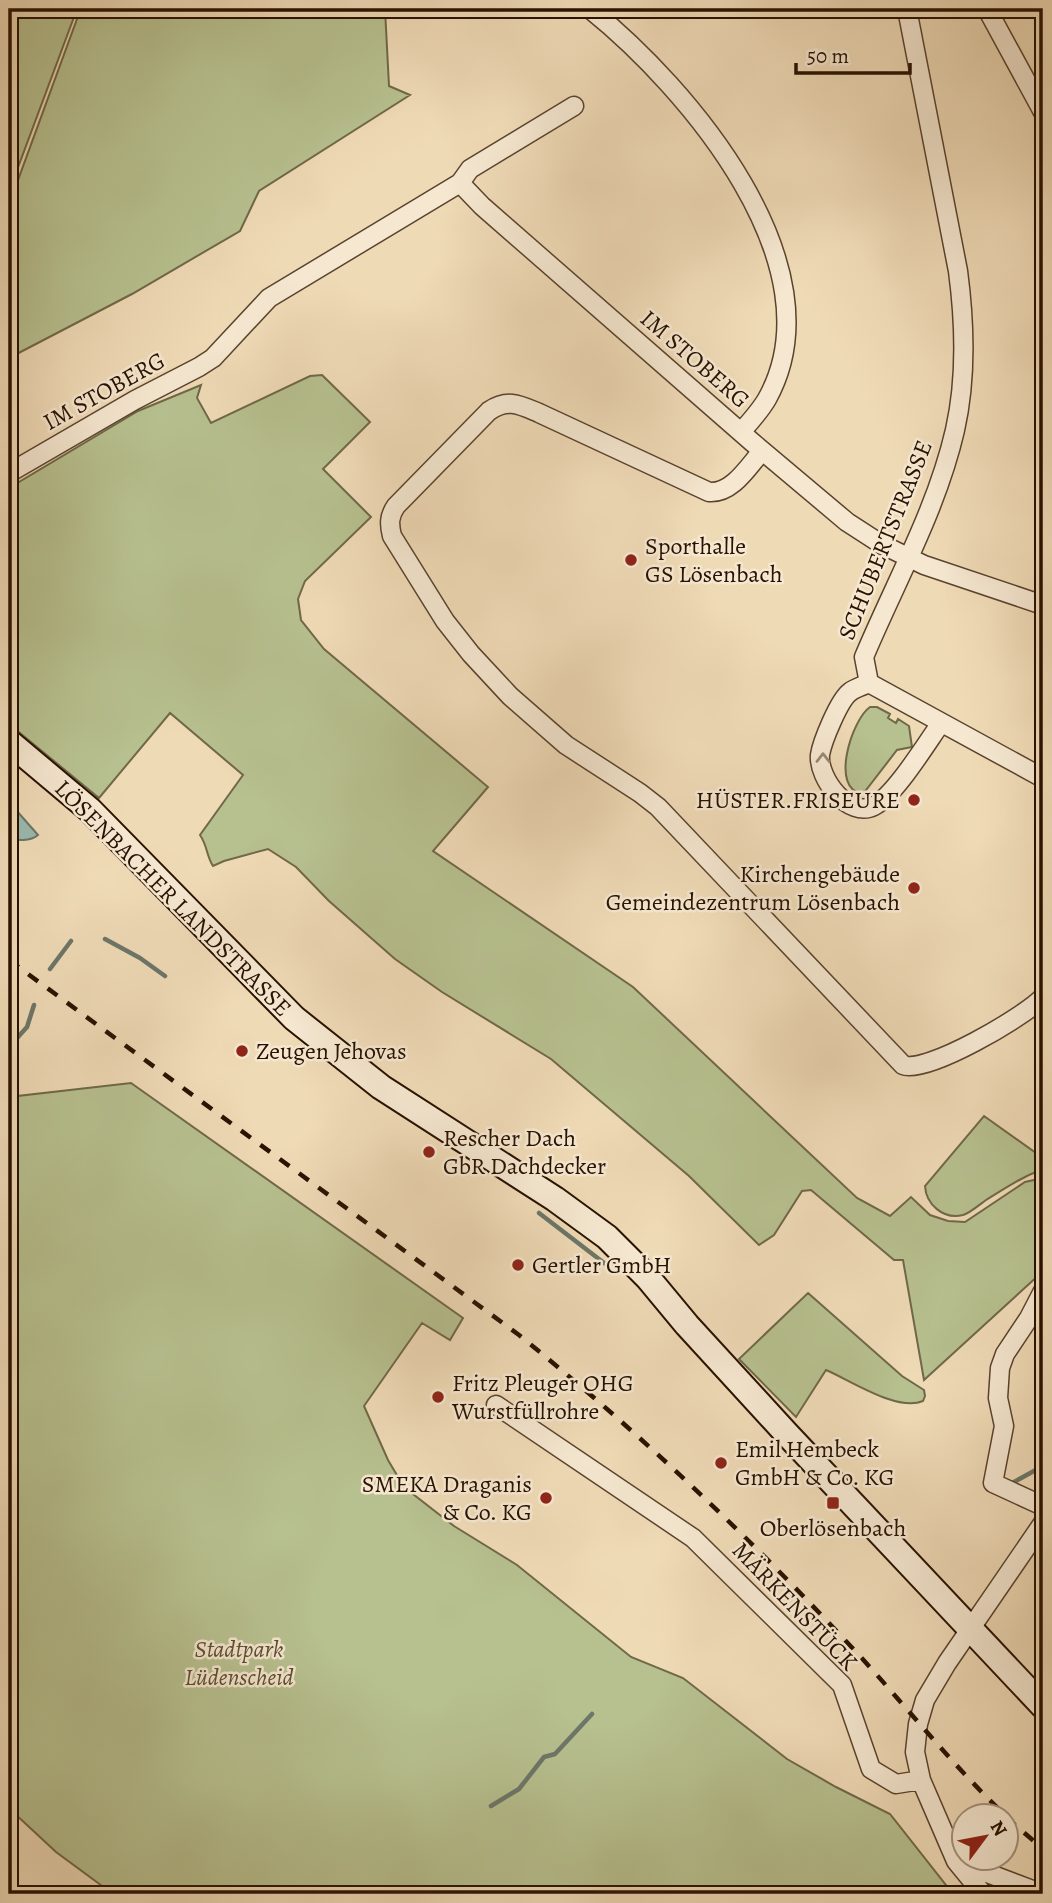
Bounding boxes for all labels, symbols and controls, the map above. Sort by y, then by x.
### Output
scale bar [796,32,910,76]
text: 50 m [807,42,849,70]
street label: IM STOBERG [634,303,756,415]
street label: IM STOBERG [37,344,171,438]
street label: SCHUBERTSTRASSE [830,435,940,645]
place label: Sporthalle GS Lösenbach [645,530,783,590]
marker: Sporthalle GS Lösenbach [623,552,639,568]
one-way arrow [815,752,831,763]
street label: LÖSENBACHER LANDSTRASSE [48,773,298,1023]
place label: HÜSTER.FRISEURE [696,784,900,816]
marker: HÜSTER.FRISEURE [906,792,922,808]
place label: Kirchengebäude Gemeindezentrum Lösenbach [606,858,900,918]
marker: Kirchengebäude Gemeindezentrum Lösenbach [906,880,922,896]
place label: Zeugen Jehovas [256,1035,407,1067]
marker: Zeugen Jehovas [234,1043,250,1059]
place label: Rescher Dach GbR Dachdecker [443,1122,606,1182]
marker: Rescher Dach GbR Dachdecker [421,1144,437,1160]
place label: Gertler GmbH [532,1249,671,1281]
marker: Gertler GmbH [510,1257,526,1273]
place label: Fritz Pleuger OHG Wurstfüllrohre [451,1367,634,1427]
marker: Fritz Pleuger OHG Wurstfüllrohre [430,1389,446,1405]
place label: Emil Hembeck GmbH & Co. KG [735,1433,894,1493]
marker: Emil Hembeck GmbH & Co. KG [713,1455,729,1471]
place label: SMEKA Draganis & Co. KG [362,1468,532,1528]
marker: SMEKA Draganis & Co. KG [538,1490,554,1506]
marker: Oberlösenbach [825,1495,841,1511]
place label: Oberlösenbach [760,1512,906,1544]
street label: MÄRKENSTÜCK [725,1535,865,1677]
park label: Stadtpark Lüdenscheid [184,1633,294,1693]
north arrow [950,1801,1020,1871]
text: N [984,1816,1013,1841]

